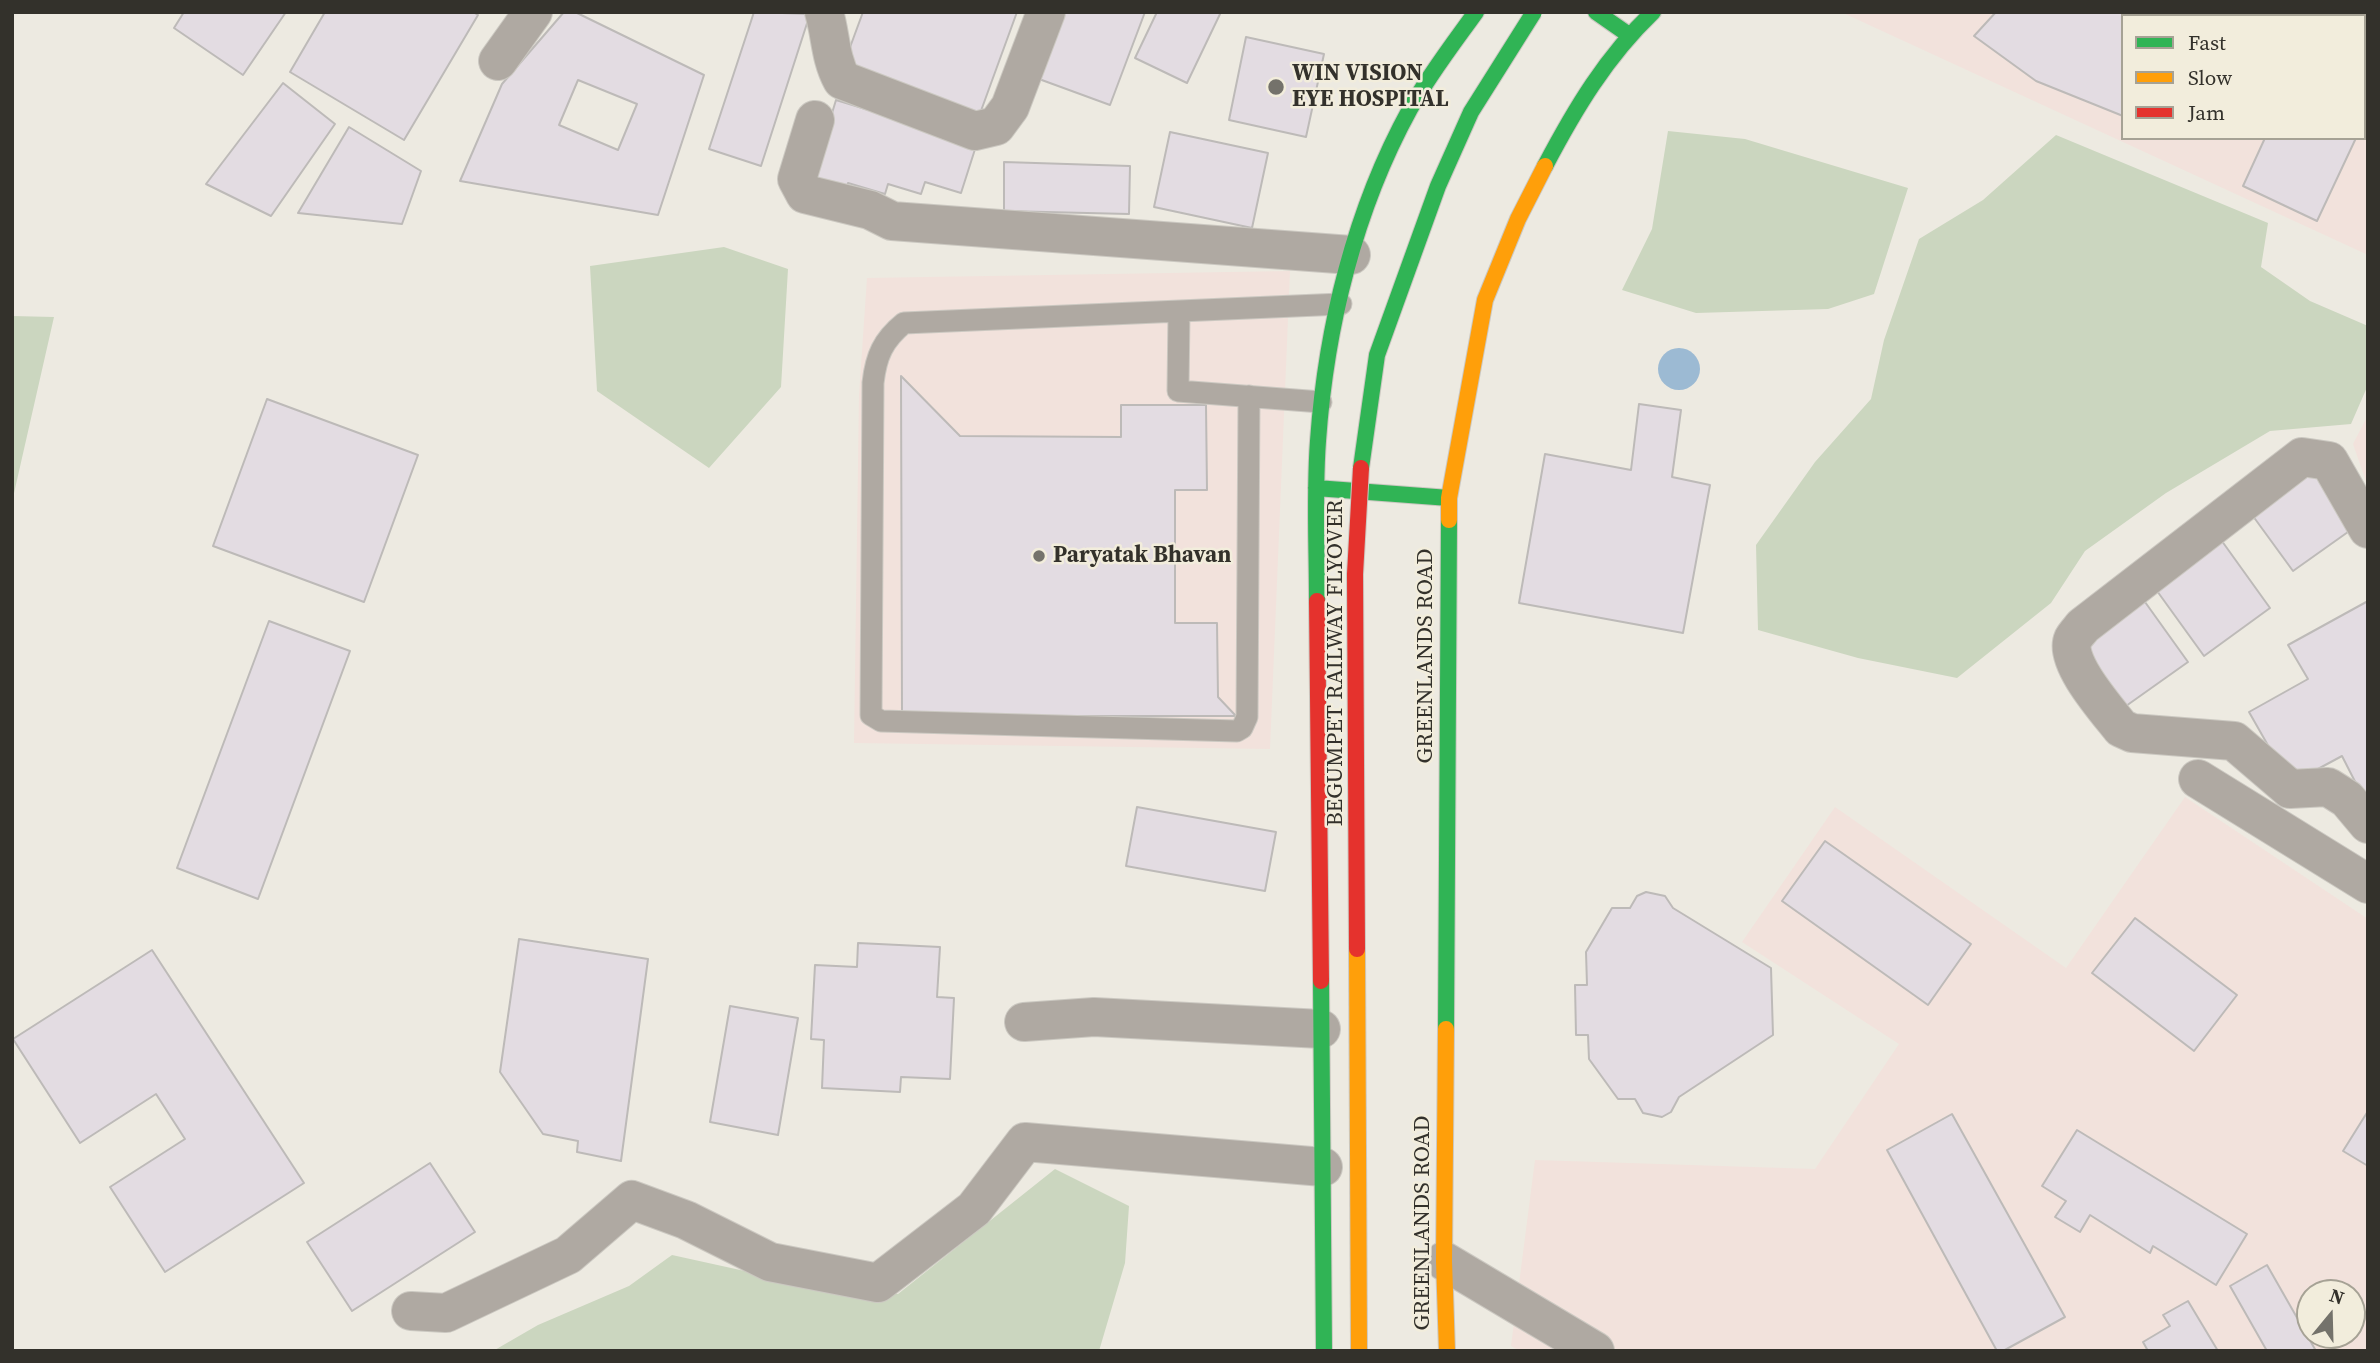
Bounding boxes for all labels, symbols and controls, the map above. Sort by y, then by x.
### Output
legend [2121,14,2366,140]
text: Fast [2188,28,2226,57]
place label: WIN VISION EYE HOSPITAL [1292,60,1449,114]
text: Slow [2188,63,2232,92]
marker: WIN VISION EYE HOSPITAL [1266,77,1286,97]
text: Jam [2188,98,2225,127]
street label: BEGUMPET RAILWAY FLYOVER [1322,499,1350,827]
place label: Paryatak Bhavan [1053,542,1231,570]
marker: Paryatak Bhavan [1031,548,1047,564]
street label: GREENLANDS ROAD [1412,549,1440,763]
street label: GREENLANDS ROAD [1409,1116,1437,1330]
north arrow [2296,1279,2366,1349]
text: N [2326,1281,2348,1311]

